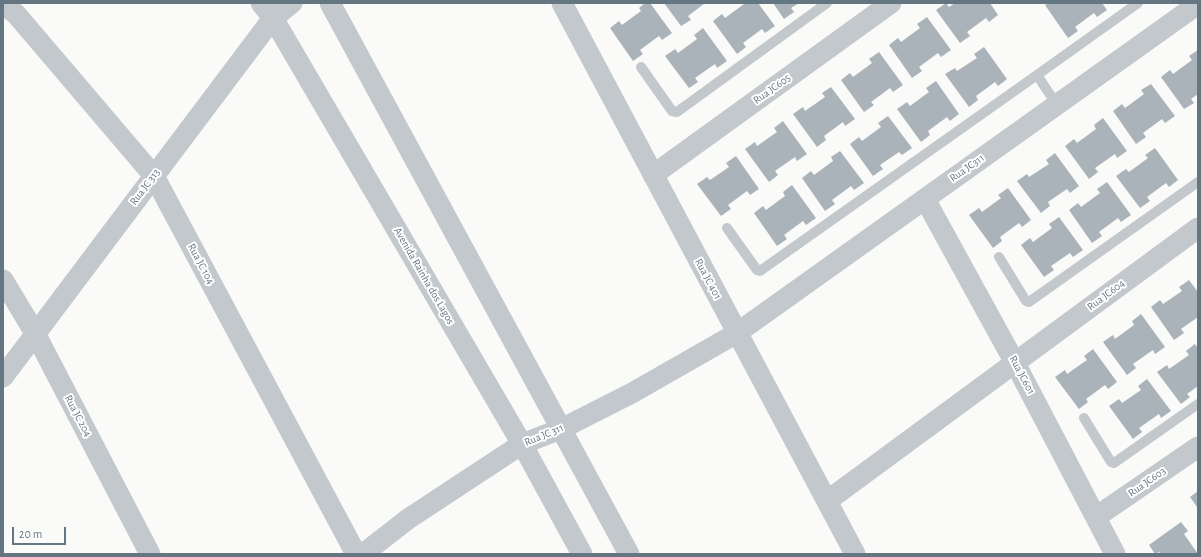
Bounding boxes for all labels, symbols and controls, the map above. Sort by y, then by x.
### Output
street label: Rua JC605 [751,71,793,107]
street label: Rua JC311 [947,151,987,185]
street label: Rua JC 313 [127,166,163,208]
street label: Avenida Rainha dos Lagos [391,225,457,327]
street label: Rua JC 104 [185,241,217,287]
street label: Rua JC 401 [692,256,724,302]
street label: Rua JC604 [1085,277,1127,313]
street label: Rua JC601 [1006,353,1038,397]
street label: Rua JC 204 [62,393,94,439]
street label: Rua JC 311 [522,421,566,449]
street label: Rua JC603 [1126,464,1168,500]
scale bar [14,519,68,545]
text: 20 m [19,528,42,540]

